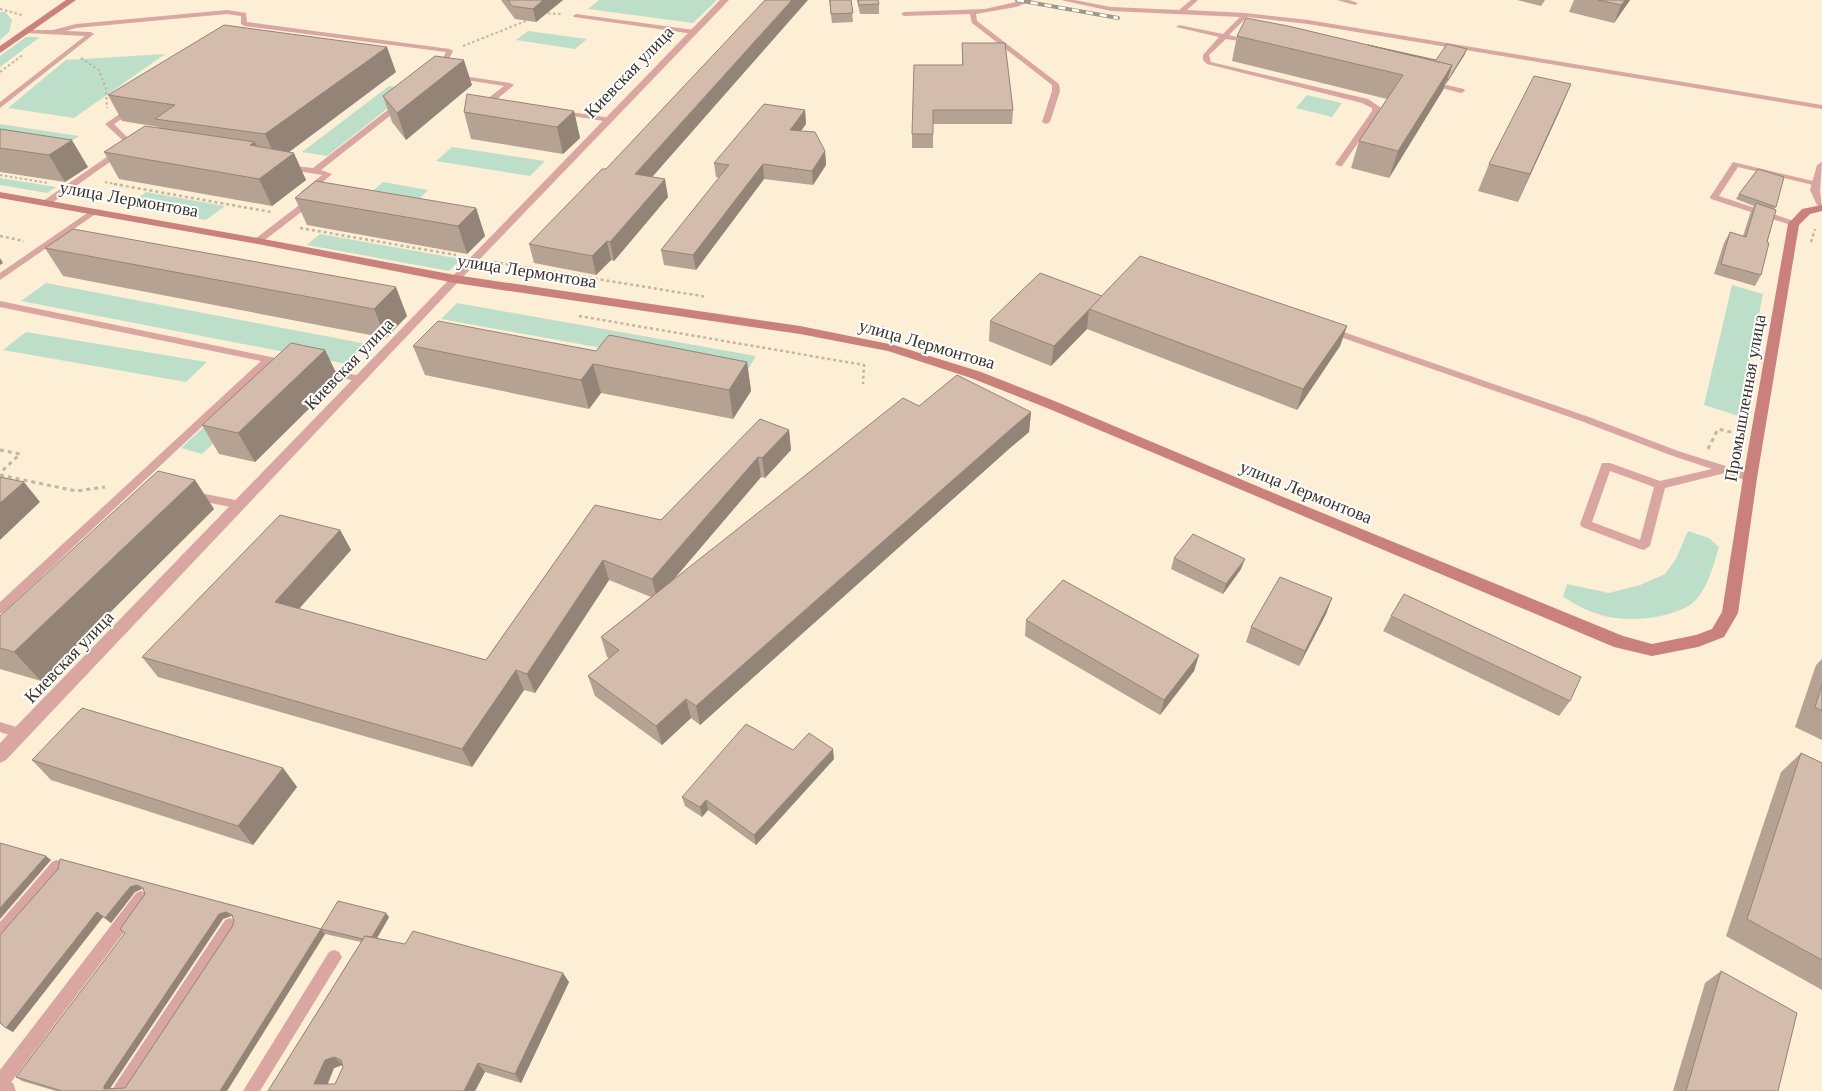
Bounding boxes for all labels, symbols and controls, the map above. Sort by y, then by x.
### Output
street label: Киевская улица [580,22,678,122]
street label: улица Лермонтова [58,177,200,221]
street label: улица Лермонтова [456,250,598,292]
street label: Промышленная улица [1720,313,1770,483]
street label: Киевская улица [300,314,398,414]
street label: улица Лермонтова [857,315,997,373]
street label: улица Лермонтова [1237,456,1375,528]
street label: Киевская улица [20,607,118,707]

